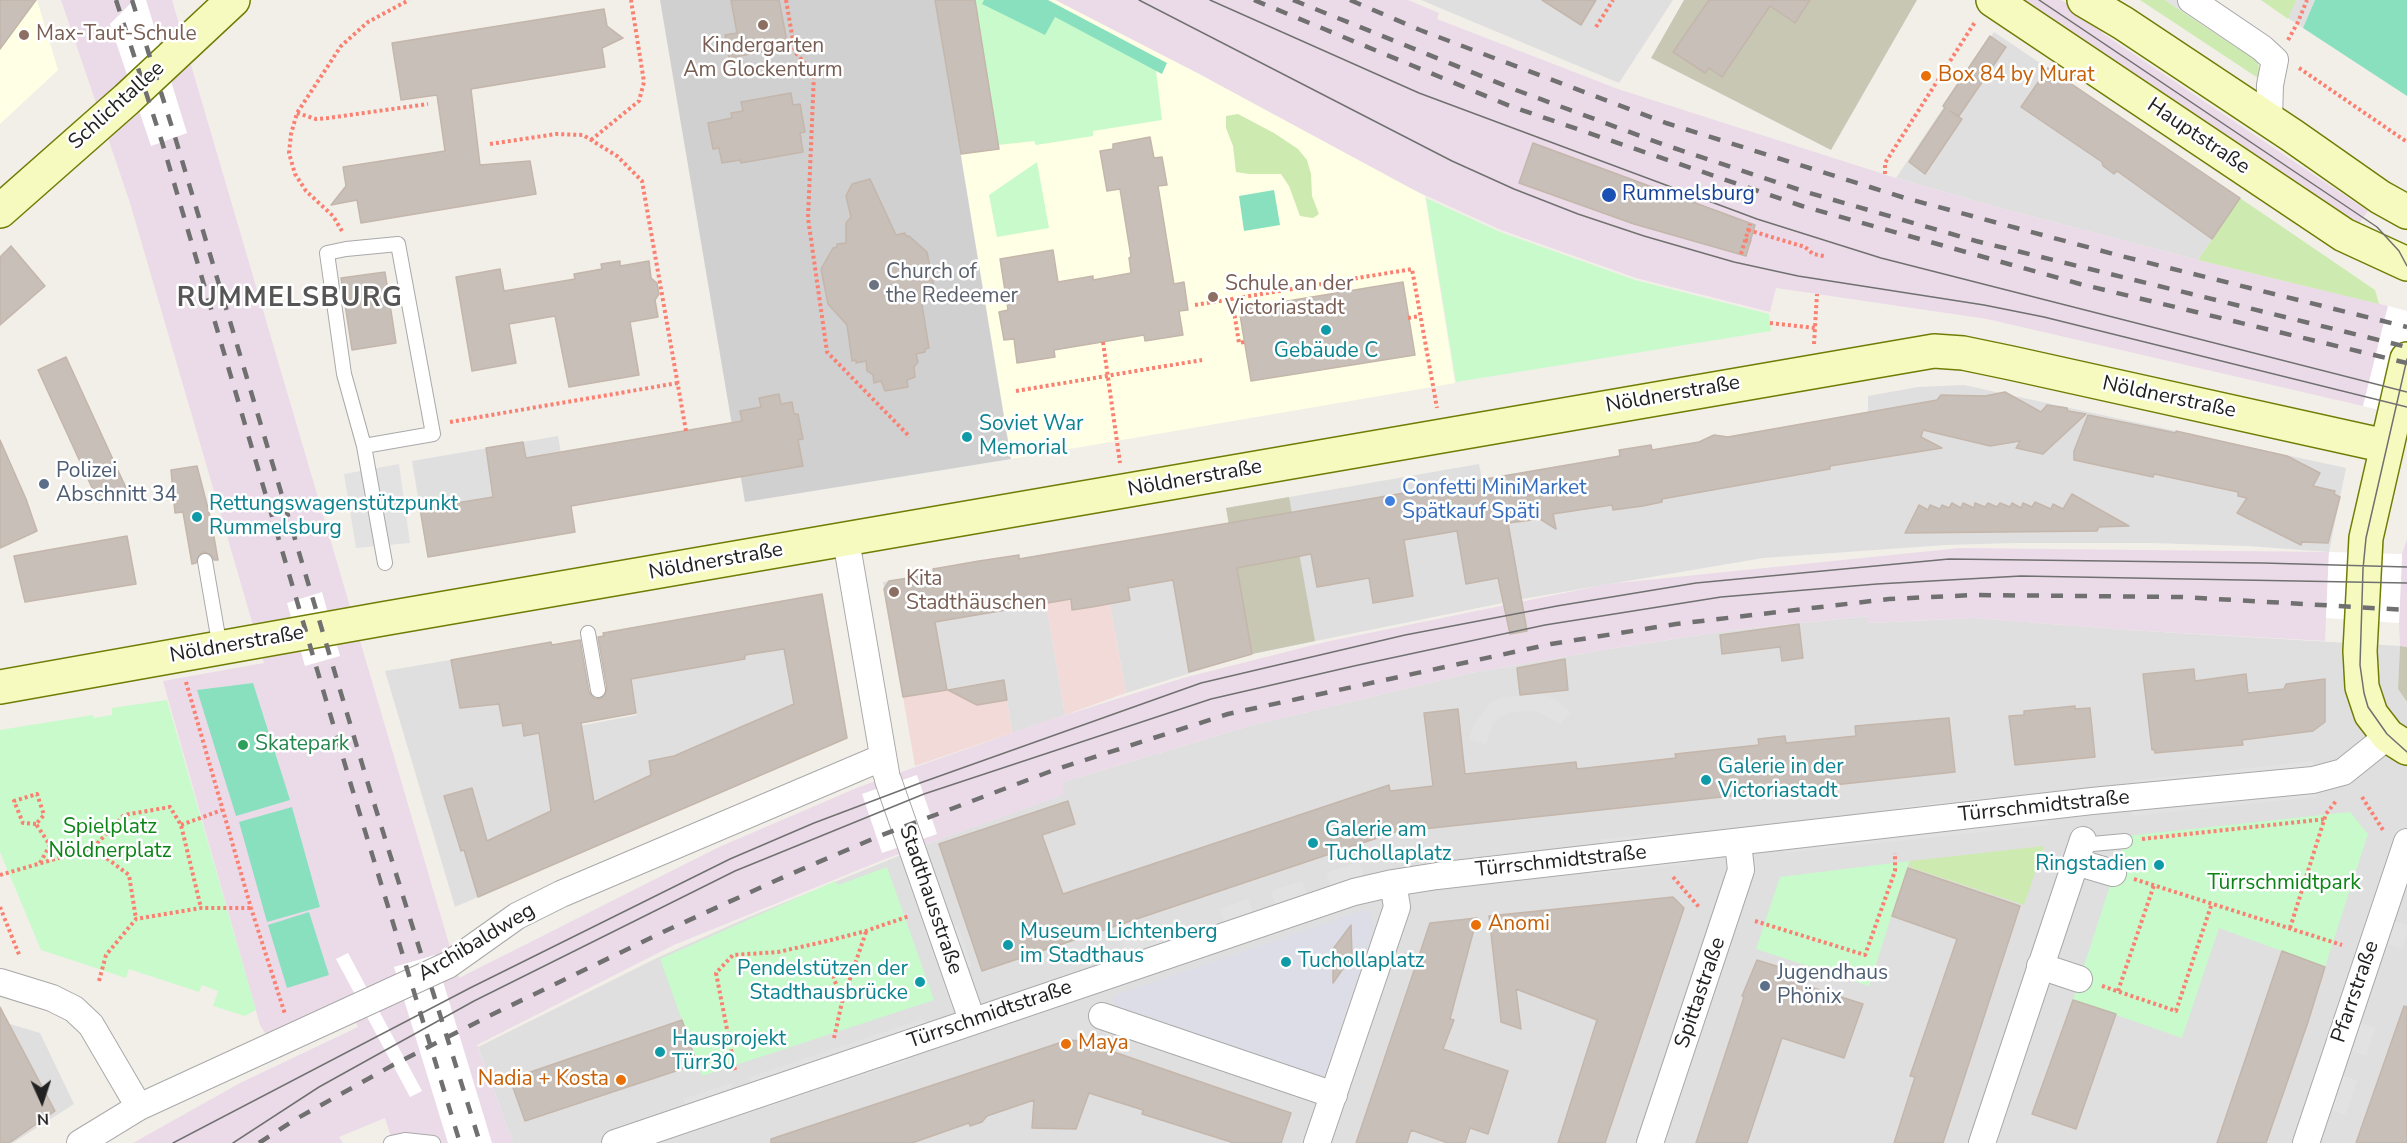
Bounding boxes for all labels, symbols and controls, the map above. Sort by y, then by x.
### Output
marker: Kindergarten Am Glockenturm [756,18,770,32]
place label: Max-Taut-Schule [36,22,197,48]
marker: Max-Taut-Schule [17,28,31,42]
place label: Kindergarten Am Glockenturm [683,34,843,84]
street label: Schlichtallee [64,56,170,156]
place label: Box 84 by Murat [1938,63,2095,89]
marker: Box 84 by Murat [1919,69,1933,83]
street label: Hauptstraße [2142,93,2254,181]
place label: Rummelsburg [1622,182,1755,208]
marker: Rummelsburg [1600,186,1618,204]
place label: Church of the Redeemer [886,260,1018,310]
place label: Schule an der Victoriastadt [1225,272,1353,322]
marker: Church of the Redeemer [867,278,881,292]
district label: RUMMELSBURG [177,283,403,315]
marker: Schule an der Victoriastadt [1206,290,1220,304]
marker: Gebäude C [1319,323,1333,337]
place label: Gebäude C [1274,339,1378,365]
street label: Nöldnerstraße [1604,371,1742,419]
street label: Nöldnerstraße [2100,372,2238,424]
place label: Soviet War Memorial [979,412,1084,462]
marker: Soviet War Memorial [960,430,974,444]
street label: Nöldnerstraße [1126,455,1264,503]
place label: Polizei Abschnitt 34 [56,459,177,509]
place label: Confetti MiniMarket Spätkauf Späti [1402,476,1587,526]
marker: Polizei Abschnitt 34 [37,477,51,491]
place label: Rettungswagenstützpunkt Rummelsburg [209,492,458,542]
marker: Confetti MiniMarket Spätkauf Späti [1383,494,1397,508]
marker: Rettungswagenstützpunkt Rummelsburg [190,510,204,524]
street label: Nöldnerstraße [647,538,785,586]
place label: Kita Stadthäuschen [906,567,1047,617]
marker: Kita Stadthäuschen [887,585,901,599]
street label: Nöldnerstraße [168,621,306,669]
place label: Skatepark [255,732,349,758]
marker: Skatepark [236,738,250,752]
place label: Galerie in der Victoriastadt [1718,755,1844,805]
marker: Galerie in der Victoriastadt [1699,773,1713,787]
street label: Türrschmidtstraße [1957,785,2131,829]
park label: Spielplatz Nöldnerplatz [49,815,171,865]
place label: Galerie am Tuchollaplatz [1325,818,1451,868]
street label: Stadthausstraße [893,822,967,978]
marker: Galerie am Tuchollaplatz [1306,836,1320,850]
street label: Türrschmidtstraße [1474,840,1648,884]
place label: Ringstadien [2035,852,2147,878]
marker: Ringstadien [2152,858,2166,872]
park label: Türrschmidtpark [2207,871,2361,897]
street label: Archibaldweg [414,898,540,988]
place label: Anomi [1488,912,1550,938]
marker: Anomi [1469,918,1483,932]
place label: Museum Lichtenberg im Stadthaus [1020,920,1218,970]
street label: Spittastraße [1670,934,1732,1052]
marker: Museum Lichtenberg im Stadthaus [1001,938,1015,952]
street label: Pfarrstraße [2327,938,2385,1046]
place label: Tuchollaplatz [1298,949,1424,975]
marker: Tuchollaplatz [1279,955,1293,969]
place label: Pendelstützen der Stadthausbrücke [737,957,908,1007]
place label: Jugendhaus Phönix [1777,961,1888,1011]
street label: Türrschmidtstraße [905,975,1075,1055]
marker: Pendelstützen der Stadthausbrücke [913,975,927,989]
marker: Jugendhaus Phönix [1758,979,1772,993]
place label: Hausprojekt Türr30 [672,1027,786,1077]
place label: Maya [1078,1031,1129,1057]
marker: Maya [1059,1037,1073,1051]
marker: Hausprojekt Türr30 [653,1045,667,1059]
place label: Nadia + Kosta [478,1067,609,1093]
north arrow [12,1071,72,1131]
marker: Nadia + Kosta [614,1073,628,1087]
text: N [36,1108,49,1130]

